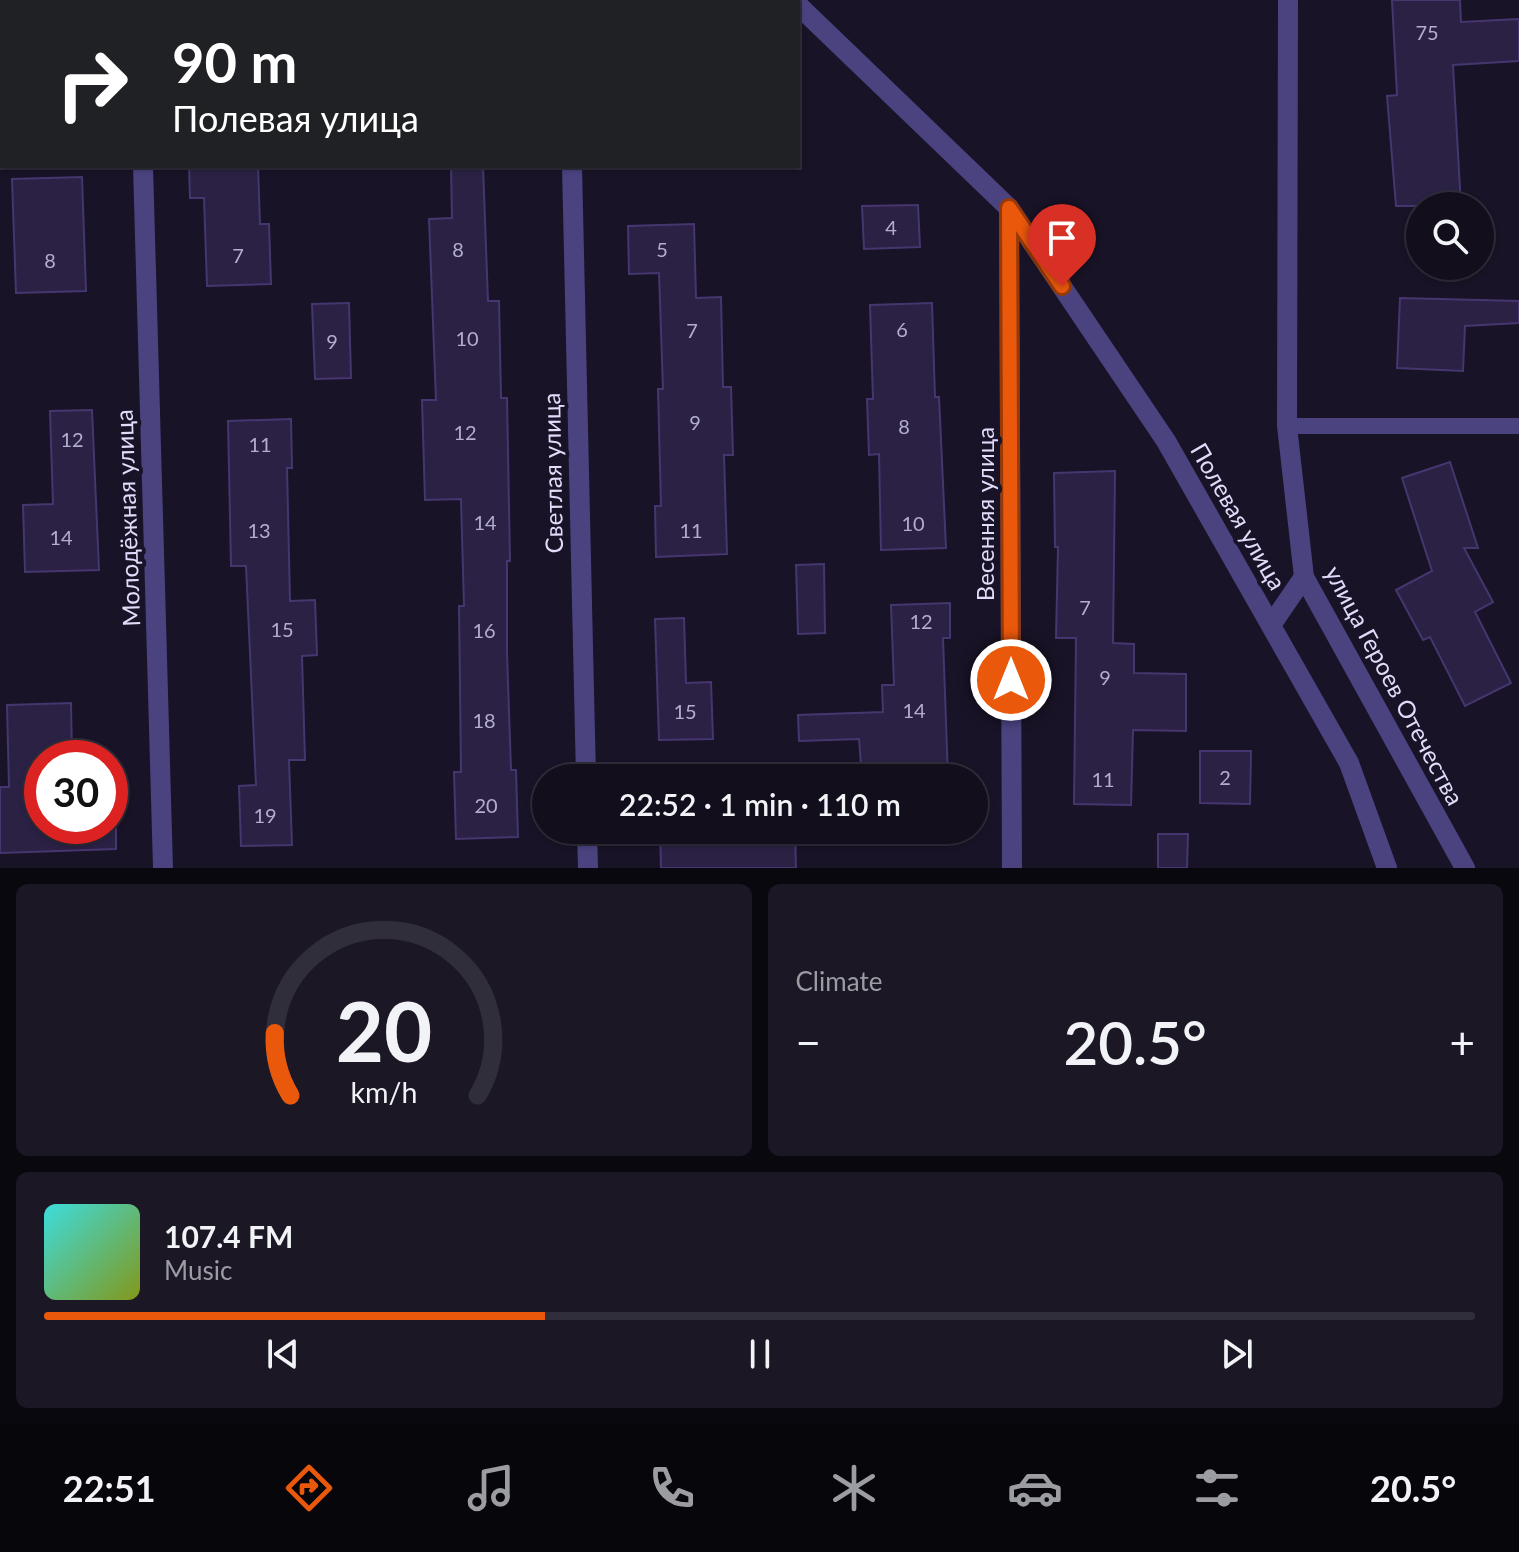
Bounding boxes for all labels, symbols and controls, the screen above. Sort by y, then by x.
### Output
house number: 75 [1415,20,1439,44]
text: 90 m [172,28,297,95]
icon: right [40,32,144,136]
text: Полевая улица [172,96,419,140]
map controls [1406,192,1494,280]
button: search [1406,192,1494,280]
pin [1028,204,1096,286]
house number: 4 [885,215,897,239]
icon: arrive [1040,216,1084,260]
house number: 8 [452,237,464,261]
house number: 5 [656,237,668,261]
house number: 7 [232,243,244,267]
house number: 8 [44,248,56,272]
house number: 6 [896,317,908,341]
house number: 7 [686,318,698,342]
house number: 10 [455,326,479,350]
house number: 9 [326,329,338,353]
street label: Светлая улица [536,392,568,554]
street label: Молодёжная улица [109,409,145,627]
house number: 9 [689,410,701,434]
house number: 8 [898,414,910,438]
house number: 12 [453,420,477,444]
house number: 12 [60,427,84,451]
street label: Весенняя улица [970,427,999,601]
house number: 11 [248,432,272,456]
street label: Полевая улица [1185,437,1293,595]
house number: 14 [473,510,497,534]
house number: 10 [901,511,925,535]
house number: 13 [247,518,271,542]
house number: 11 [679,518,703,542]
house number: 14 [49,525,73,549]
street label: улица Героев Отечества [1320,560,1470,810]
house number: 7 [1079,595,1091,619]
house number: 12 [909,609,933,633]
house number: 15 [270,617,294,641]
house number: 16 [472,618,496,642]
position arrow [969,638,1053,722]
house number: 9 [1099,665,1111,689]
house number: 14 [902,698,926,722]
house number: 15 [673,699,697,723]
house number: 18 [472,708,496,732]
speed limit sign: 30 [24,740,128,844]
house number: 2 [1219,765,1231,789]
house number: 11 [1091,767,1115,791]
text: 22:52 · 1 min · 110 m [619,786,901,822]
house number: 20 [474,793,498,817]
house number: 19 [253,803,277,827]
text: Climate [796,965,882,997]
text: 20 [336,980,432,1080]
text: 20.5° [1064,1006,1207,1078]
text: − [796,1016,821,1068]
text: + [1449,1016,1475,1068]
text: km/h [350,1075,417,1109]
text: 107.4 FM [164,1218,293,1254]
text: Music [164,1254,232,1286]
icon: previous [261,1332,305,1376]
icon: pause [738,1332,782,1376]
icon: next [1215,1332,1259,1376]
icon: directions [281,1460,337,1516]
icon: music [463,1460,519,1516]
icon: phone [644,1460,700,1516]
icon: climate [826,1460,882,1516]
icon: car [1007,1460,1063,1516]
icon: filters [1189,1460,1245,1516]
text: 22:51 [63,1466,156,1510]
text: 20.5° [1370,1466,1456,1510]

